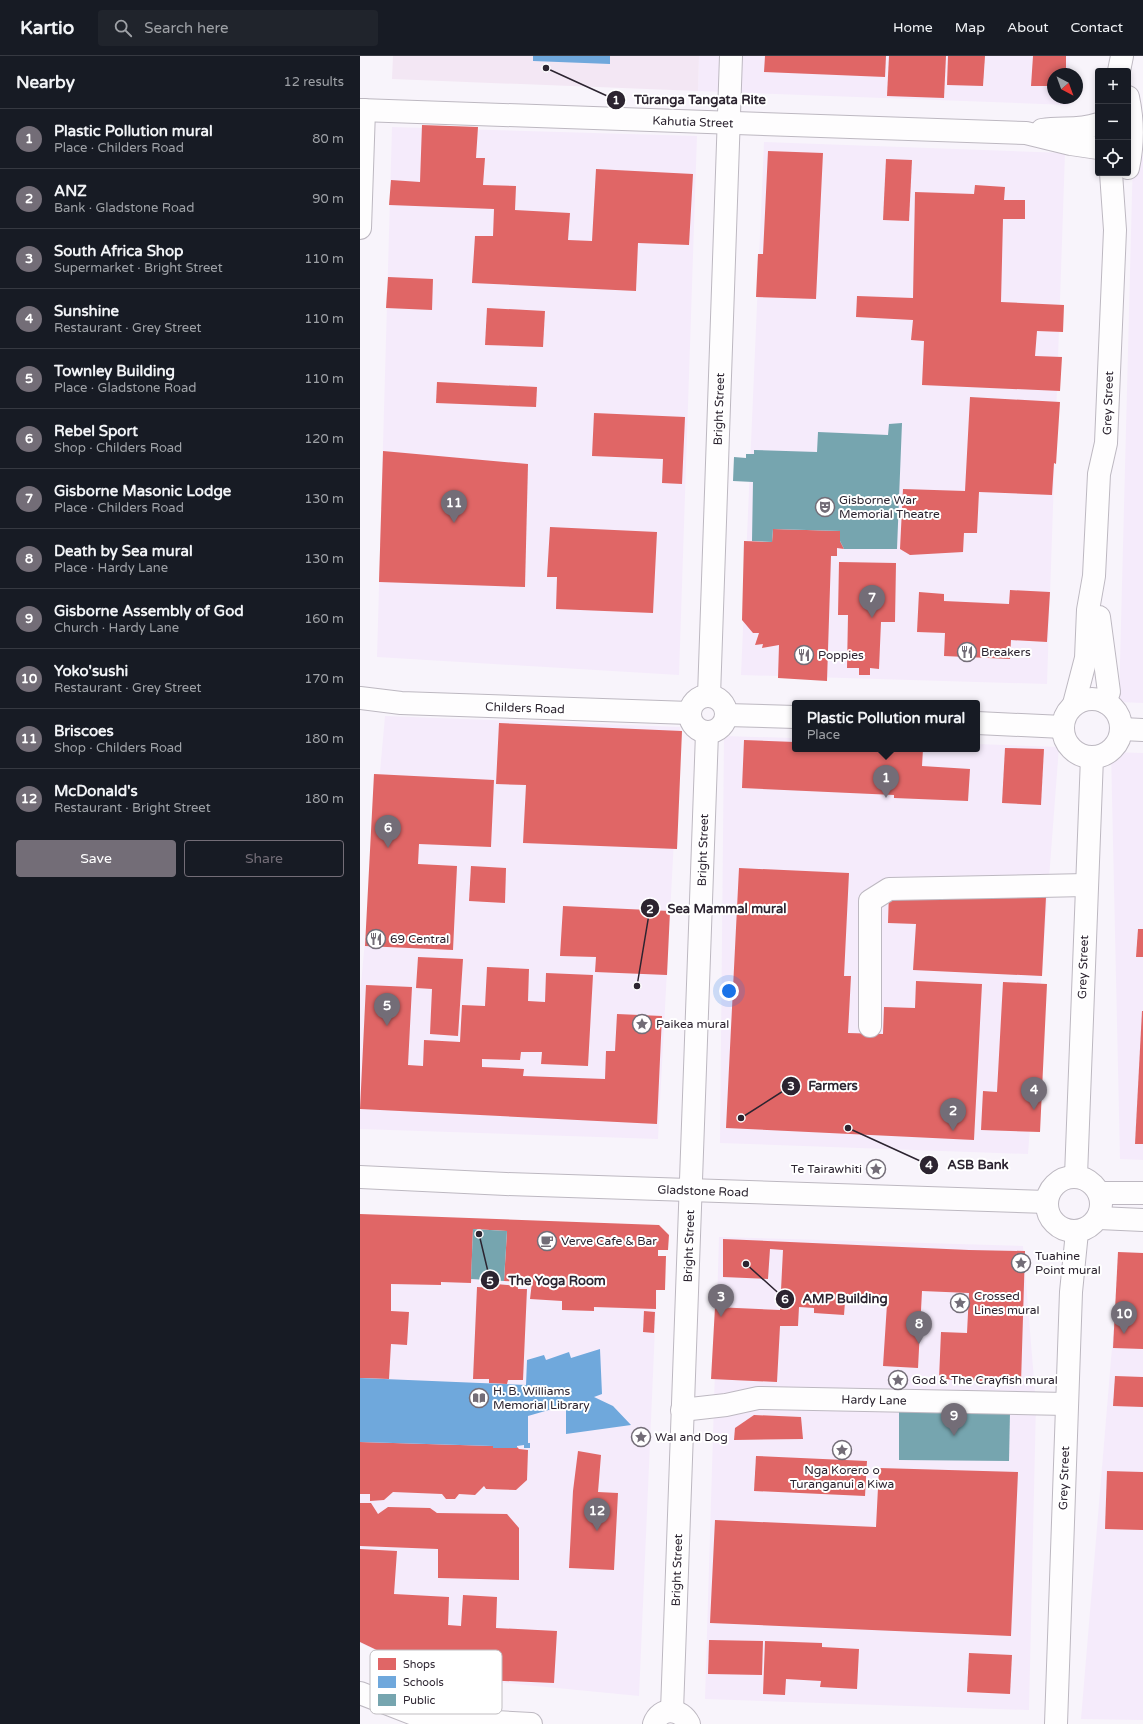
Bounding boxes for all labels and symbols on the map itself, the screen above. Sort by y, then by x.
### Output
north arrow [1047,68,1083,104]
callout: Tūranga Tangata Rite [606,87,774,112]
text: Tūranga Tangata Rite [633,92,767,108]
text: 1 [612,93,620,107]
street label: Kahutia Street [652,114,734,130]
street label: Grey Street [1100,370,1116,435]
street label: Bright Street [711,372,727,446]
pin: 11 [441,490,467,523]
place label: Gisborne War Memorial Theatre [839,493,940,521]
theatre icon: Gisborne War Memorial Theatre [814,496,836,518]
pin: 7 [859,585,885,618]
restaurant icon: Breakers [956,641,978,663]
restaurant icon: Poppies [793,644,815,666]
place label: Breakers [981,645,1031,659]
place label: Poppies [818,648,864,662]
street label: Childers Road [485,700,565,716]
pin: 1 [873,765,899,798]
street label: Bright Street [695,813,711,887]
pin: 6 [375,815,401,848]
callout: Sea Mammal mural [640,896,795,921]
text: Sea Mammal mural [667,901,787,917]
text: 2 [646,902,654,916]
restaurant icon: 69 Central [365,928,387,950]
place label: 69 Central [390,932,449,946]
street label: Grey Street [1075,934,1091,999]
your location [719,981,739,1001]
pin: 5 [374,993,400,1026]
place icon: Paikea mural [631,1013,653,1035]
place label: Paikea mural [656,1017,729,1031]
callout: Farmers [781,1073,866,1098]
pin: 4 [1021,1077,1047,1110]
text: Farmers [808,1078,858,1094]
text: 3 [787,1079,795,1093]
pin: 2 [940,1098,966,1131]
callout: ASB Bank [919,1152,1016,1177]
text: ASB Bank [947,1157,1009,1173]
place icon: Te Tairawhiti [865,1158,887,1180]
text: 4 [925,1158,933,1172]
place label: Te Tairawhiti [791,1162,862,1176]
street label: Gladstone Road [657,1182,749,1200]
street label: Bright Street [681,1209,697,1283]
cafe icon: Verve Cafe & Bar [536,1230,558,1252]
place label: Verve Cafe & Bar [561,1234,657,1248]
place label: Tuahine Point mural [1035,1249,1101,1277]
place icon: Tuahine Point mural [1010,1252,1032,1274]
callout: The Yoga Room [480,1268,614,1293]
text: The Yoga Room [507,1273,606,1289]
text: 5 [486,1274,494,1288]
pin: 3 [708,1284,734,1317]
callout: AMP Building [775,1286,896,1311]
place label: Crossed Lines mural [974,1289,1040,1317]
text: AMP Building [802,1291,888,1307]
text: 6 [781,1292,789,1306]
place icon: Crossed Lines mural [949,1292,971,1314]
pin: 10 [1111,1301,1137,1334]
pin: 8 [906,1311,932,1344]
place icon: God & The Crayfish mural [887,1369,909,1391]
place label: God & The Crayfish mural [912,1373,1058,1387]
place label: H. B. Williams Memorial Library [493,1384,590,1412]
library icon: H. B. Williams Memorial Library [468,1387,490,1409]
street label: Hardy Lane [841,1392,907,1408]
pin: 9 [941,1403,967,1436]
place icon: Wal and Dog [630,1426,652,1448]
place label: Wal and Dog [655,1430,728,1444]
place icon: Nga Korero o Turanganui a Kiwa [831,1439,853,1461]
street label: Grey Street [1056,1445,1072,1510]
place label: Nga Korero o Turanganui a Kiwa [790,1463,894,1491]
pin: 12 [584,1498,610,1531]
street label: Bright Street [669,1533,685,1607]
legend [370,1650,502,1714]
text: Shops [403,1658,435,1671]
text: Schools [403,1676,444,1689]
text: Public [403,1694,435,1707]

